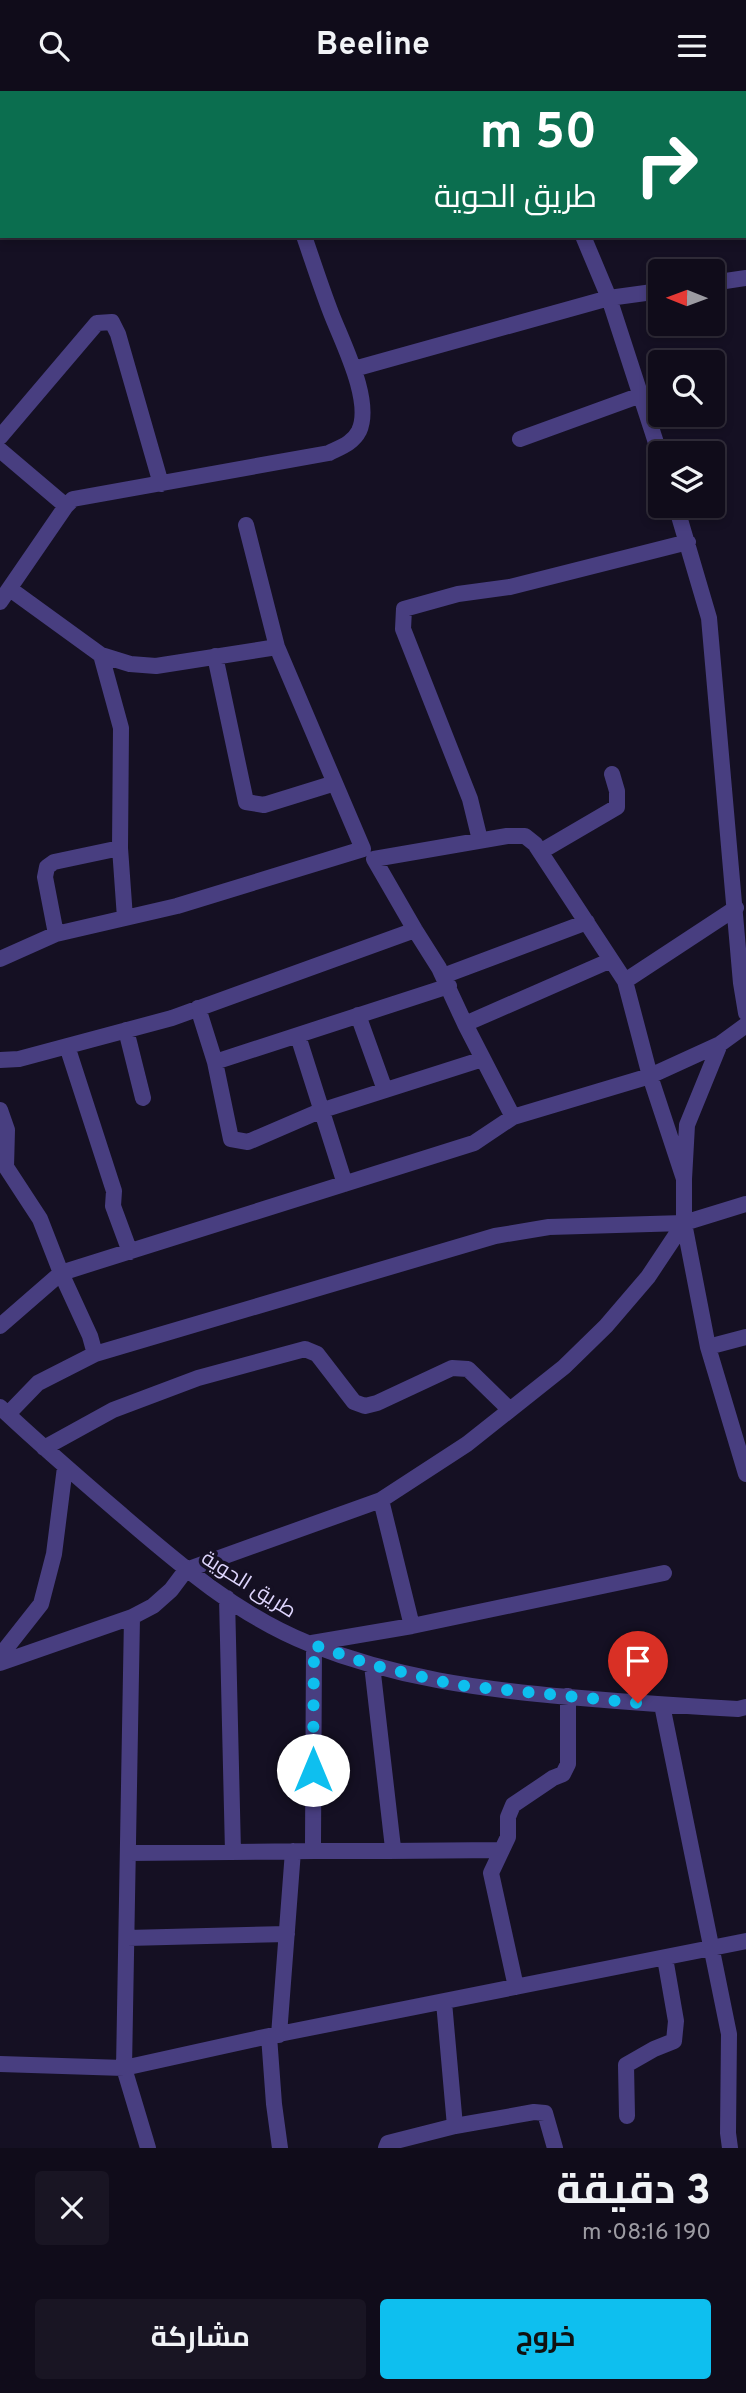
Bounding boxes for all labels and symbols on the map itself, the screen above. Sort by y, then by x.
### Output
north arrow [648,259,724,336]
street label: طريق الحوية [196,1546,301,1625]
pin [608,1631,668,1703]
position arrow [276,1733,350,1807]

